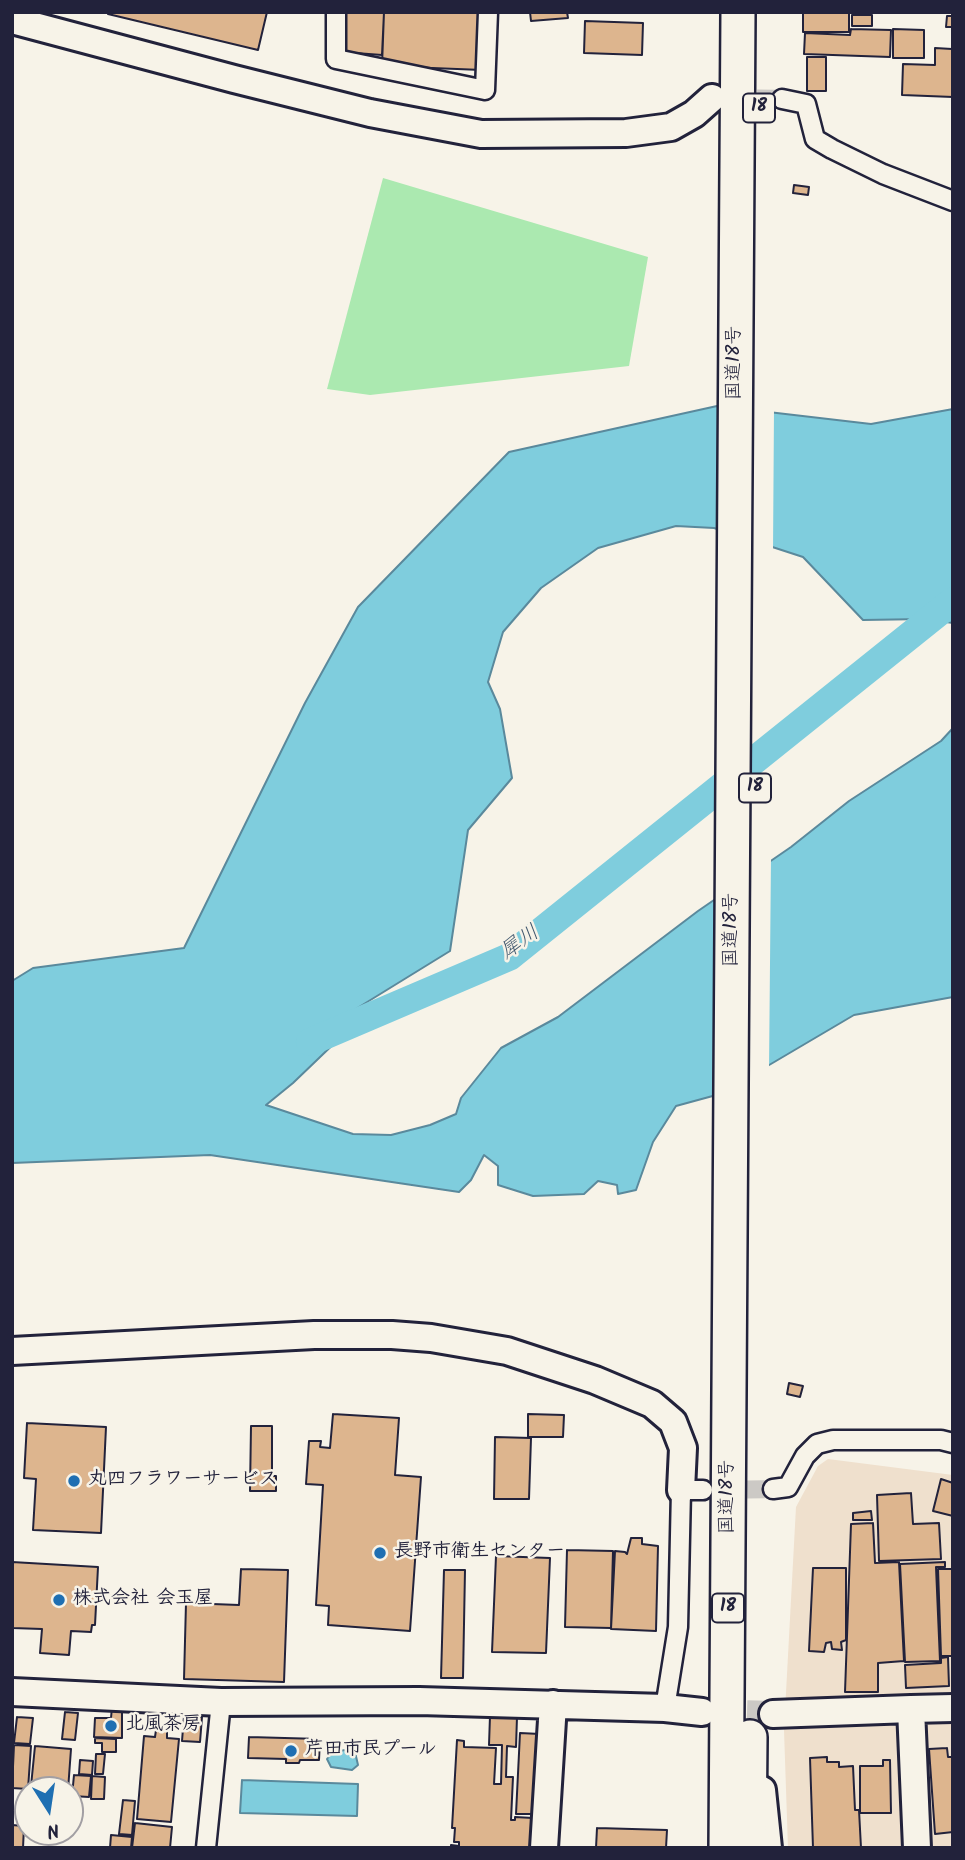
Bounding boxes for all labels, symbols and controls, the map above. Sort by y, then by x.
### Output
road number: 18 [743,94,775,122]
street label: 国道18号 [725,326,747,400]
road number: 18 [739,774,771,802]
street label: 国道18号 [722,893,744,967]
water label: 犀川 [497,922,545,966]
street label: 国道18号 [718,1460,740,1534]
place label: 丸四フラワーサービス [88,1470,278,1492]
marker: 丸四フラワーサービス [66,1473,82,1489]
place label: 長野市衛生センター [394,1542,565,1564]
marker: 長野市衛生センター [372,1545,388,1561]
place label: 株式会社 会玉屋 [73,1589,213,1611]
marker: 株式会社 会玉屋 [51,1592,67,1608]
road number: 18 [712,1594,744,1623]
place label: 北風茶房 [125,1715,201,1737]
marker: 北風茶房 [103,1718,119,1734]
place label: 芹田市民プール [305,1740,437,1762]
marker: 芹田市民プール [283,1743,299,1759]
north arrow [14,1776,84,1846]
text: N [44,1814,62,1846]

